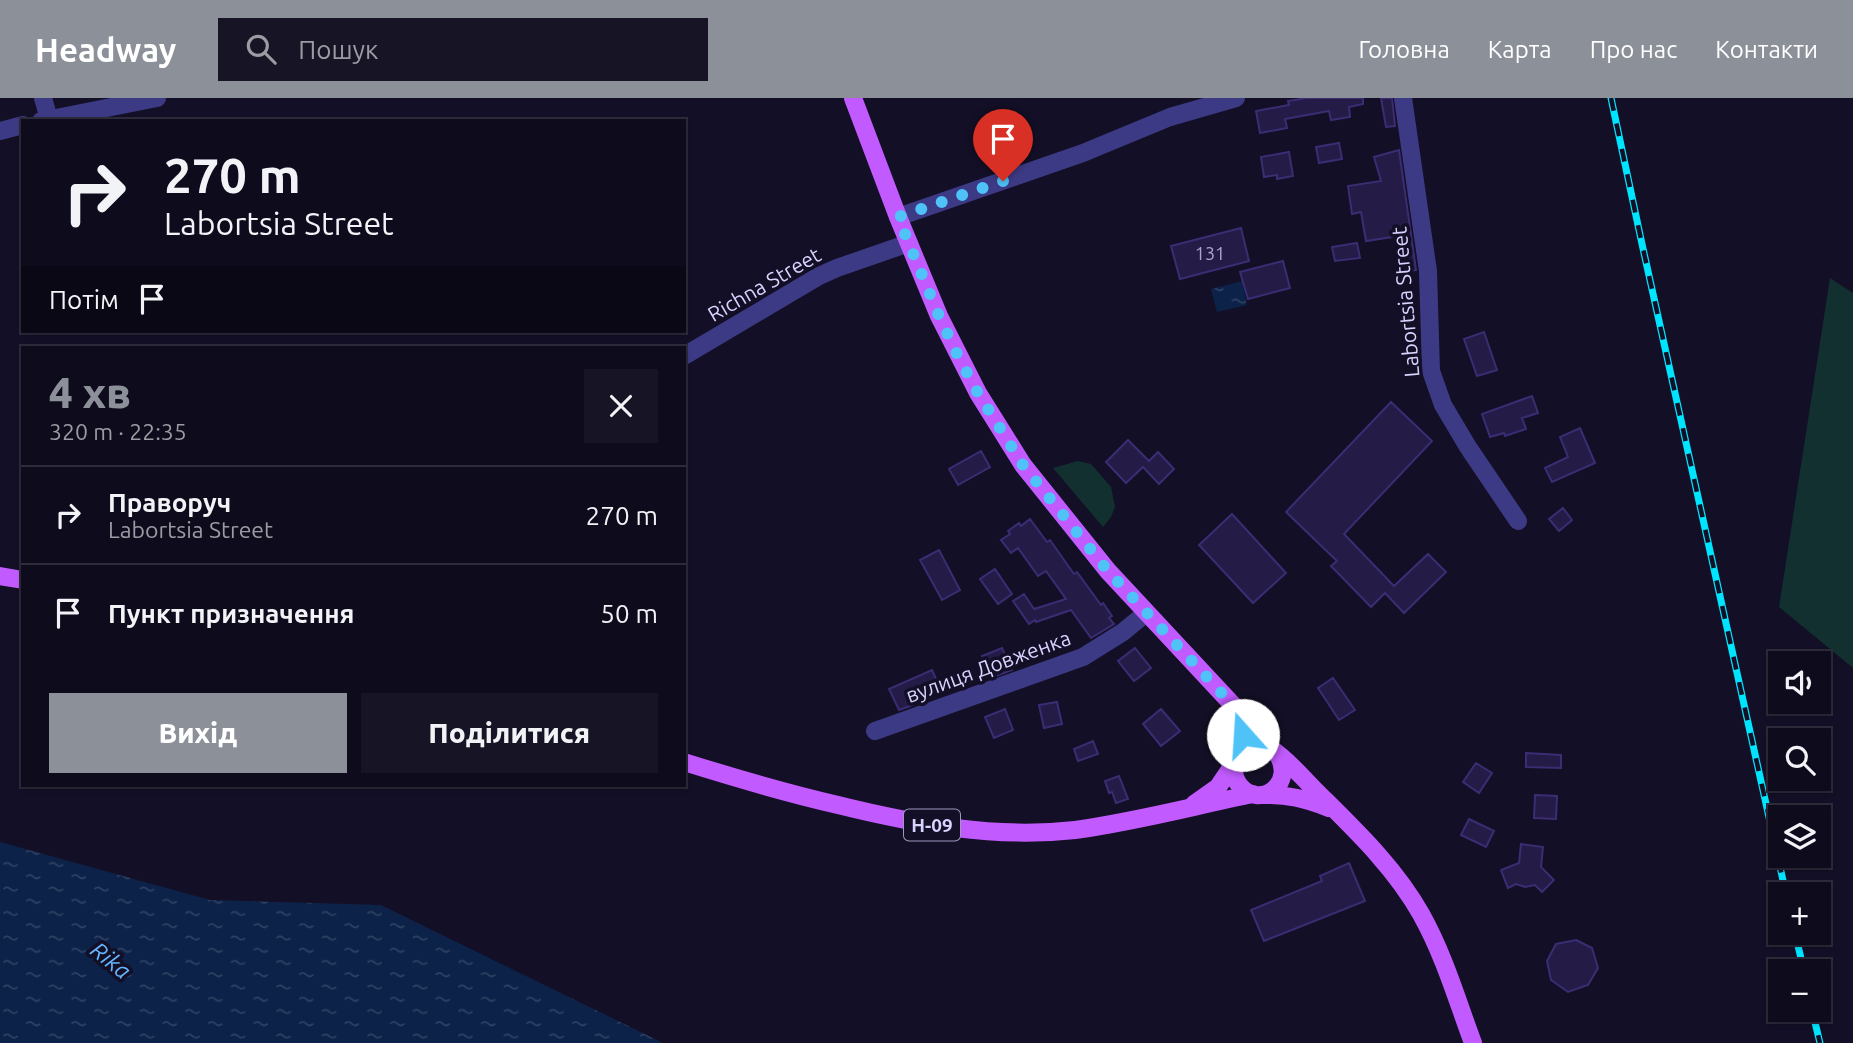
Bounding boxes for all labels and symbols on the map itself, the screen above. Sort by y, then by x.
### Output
pin [973,109,1033,181]
street label: Labortsia Street [1386,226,1424,378]
street label: Richna Street [703,242,825,326]
house number: 131 [1195,243,1225,263]
street label: вулиця Довженка [902,625,1074,707]
position arrow [1206,698,1280,772]
road number: Н-09 [904,810,960,840]
water label: Rika [86,937,136,983]

